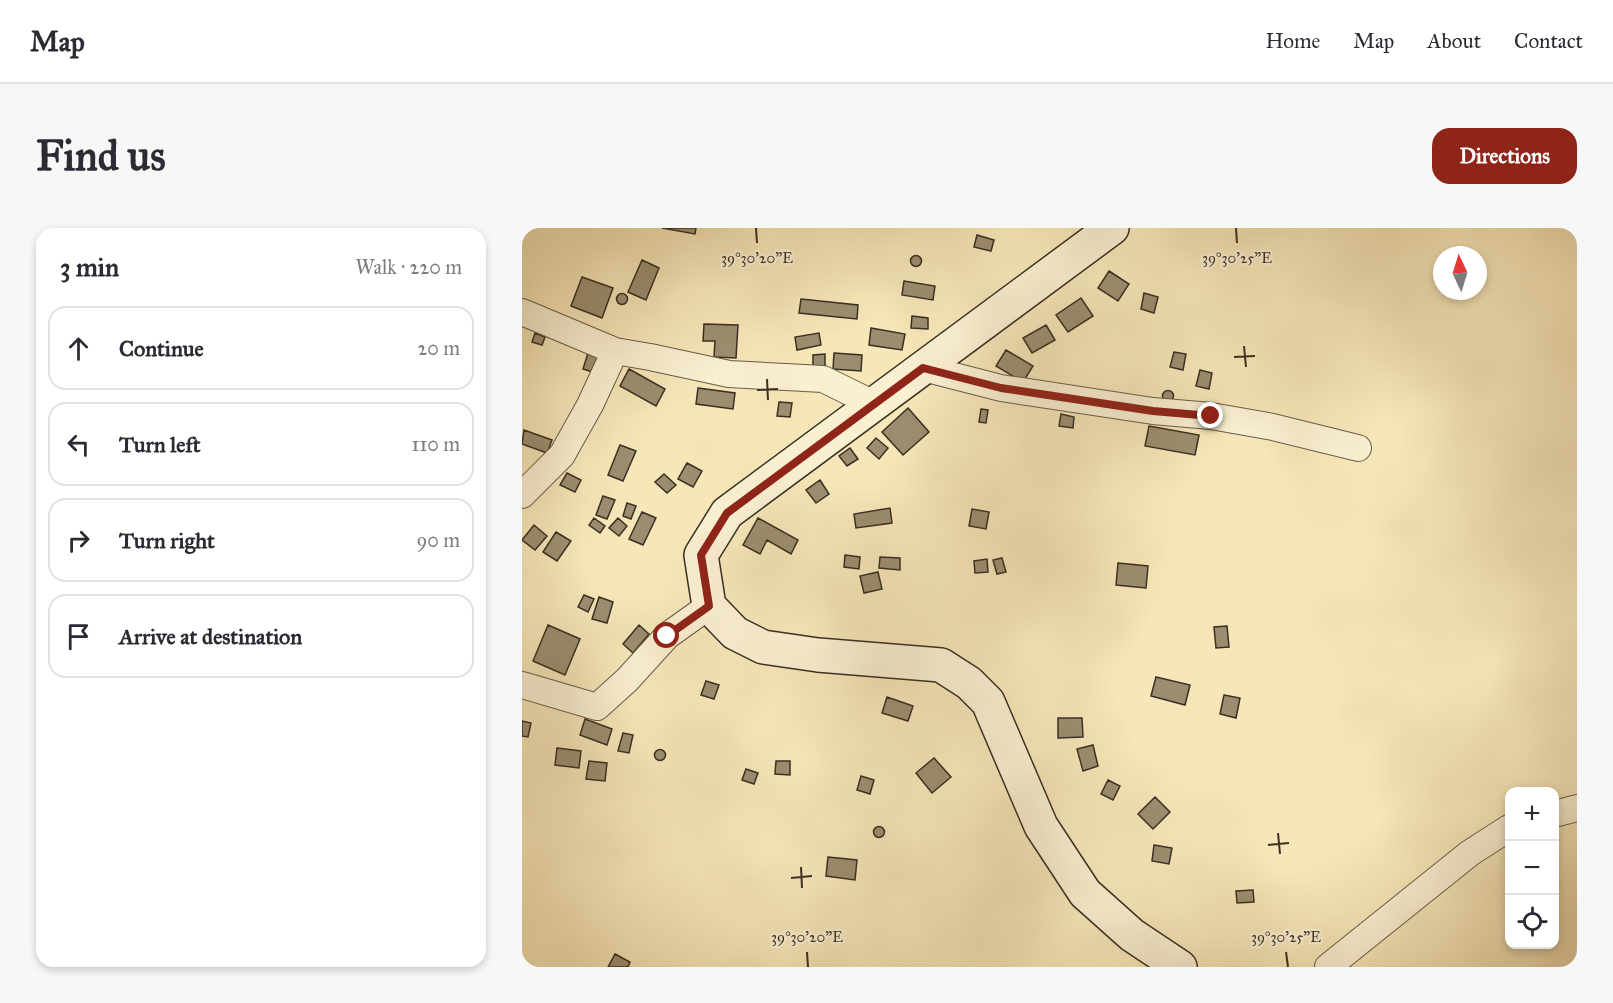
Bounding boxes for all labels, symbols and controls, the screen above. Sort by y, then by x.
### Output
text: Map [30,24,85,59]
text: Home [1265,28,1320,54]
text: Map [1353,28,1394,54]
text: About [1427,28,1481,54]
text: Contact [1514,28,1583,54]
button: Directions [1432,128,1577,184]
text: Find us [36,130,166,182]
north arrow [1433,246,1487,300]
text: 39°30'20"E [721,249,793,267]
text: 39°30'25"E [1202,249,1272,267]
text: 3 min [60,251,119,283]
text: Walk · 220 m [355,255,462,279]
icon: ahead [62,332,95,365]
text: Continue [119,335,204,362]
text: 20 m [417,336,460,360]
route end [1197,402,1223,428]
icon: left [62,428,95,461]
text: Turn left [119,431,201,458]
text: 110 m [412,432,460,456]
icon: right [62,524,95,557]
text: Turn right [119,527,215,554]
text: 90 m [417,528,460,552]
icon: arrive [62,620,95,653]
route start [653,622,679,648]
text: Arrive at destination [119,623,302,650]
map controls [1505,787,1559,949]
button: + [1505,787,1559,841]
button: − [1505,841,1559,895]
button: locate [1505,895,1559,949]
text: 39°30'20"E [771,928,843,946]
text: 39°30'25"E [1251,928,1321,946]

